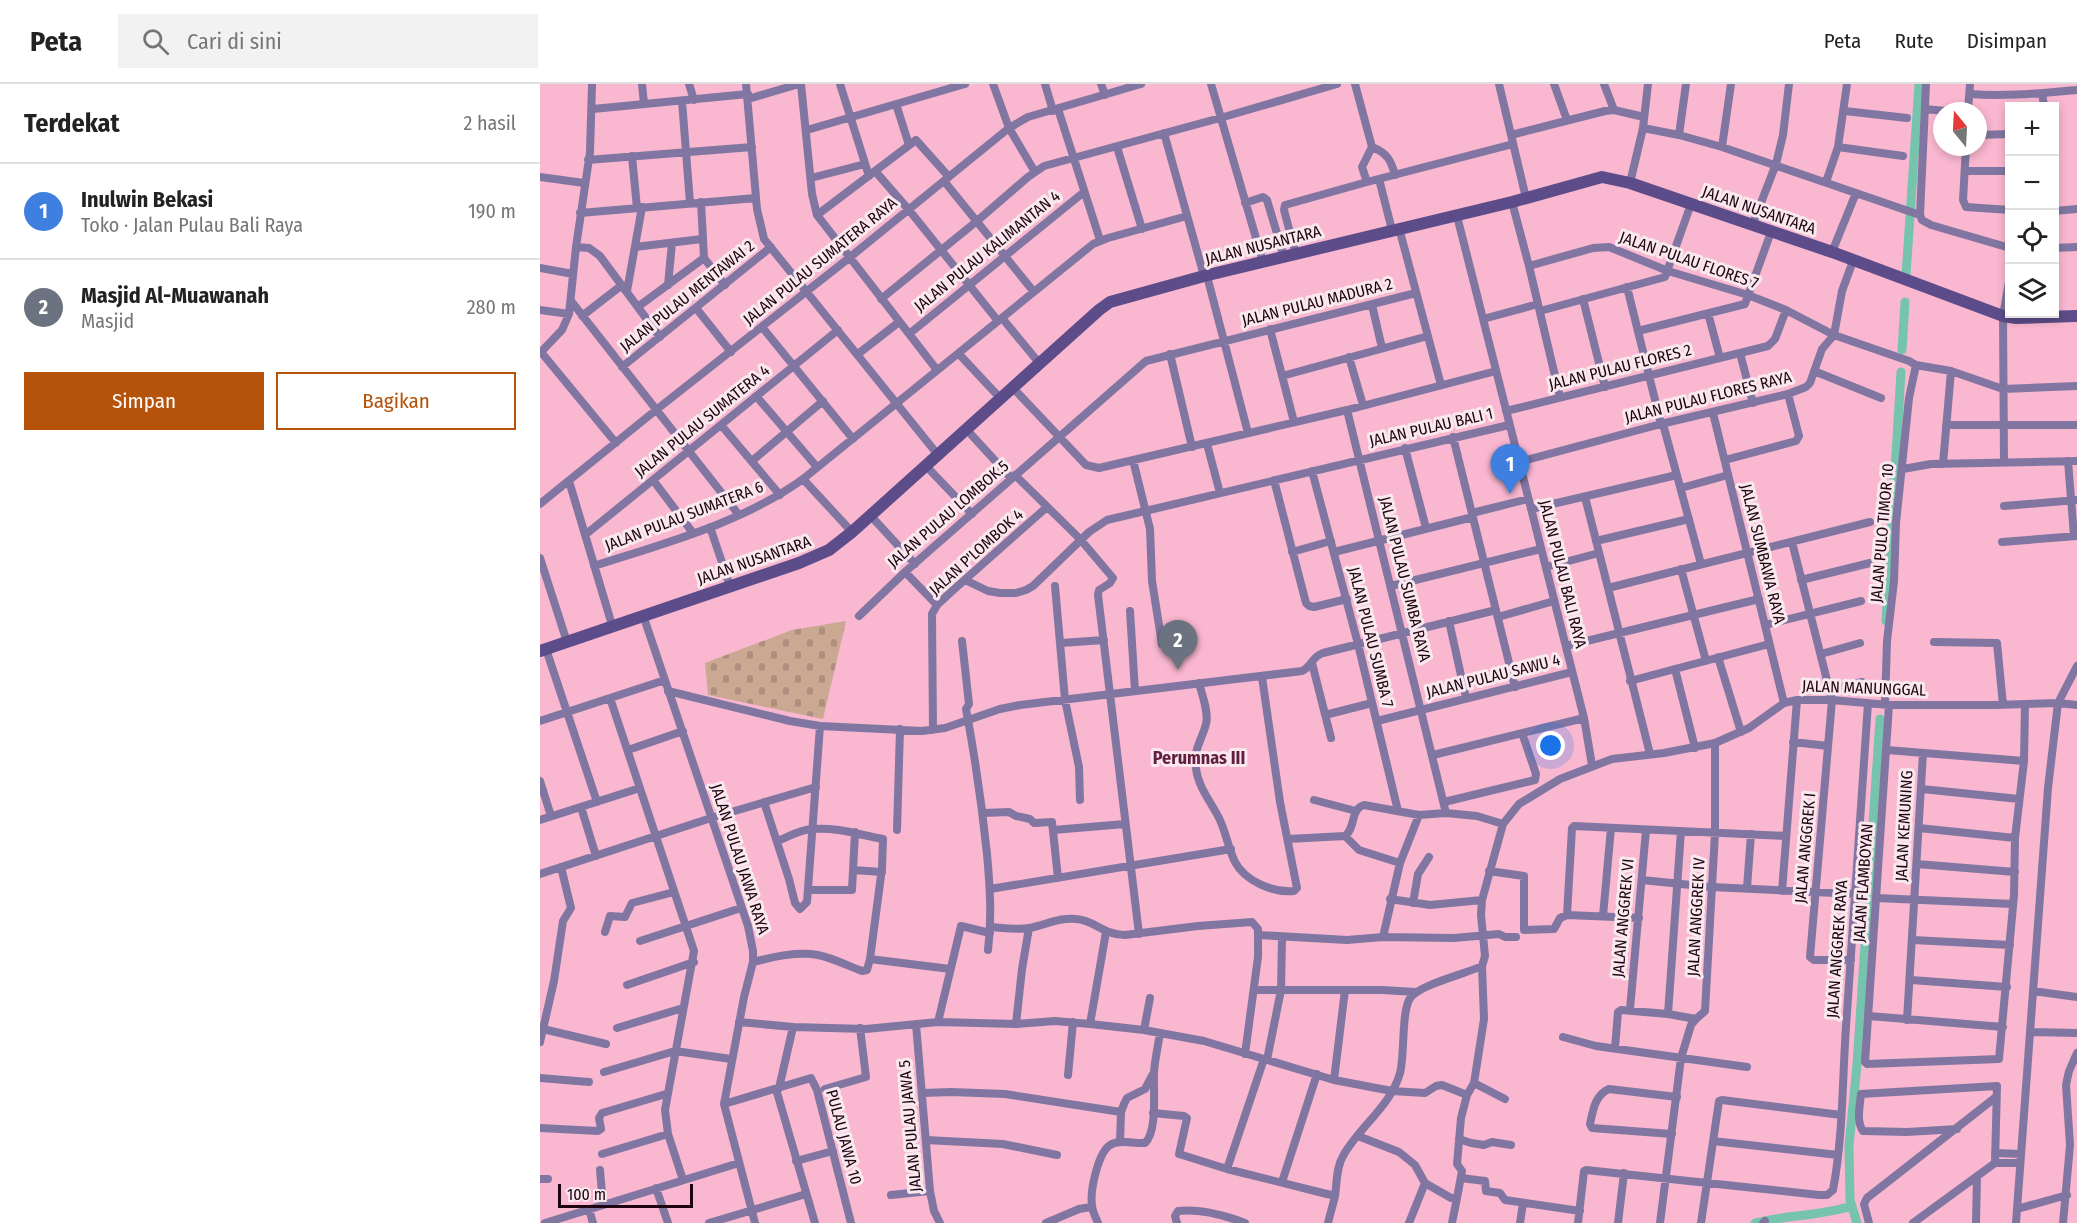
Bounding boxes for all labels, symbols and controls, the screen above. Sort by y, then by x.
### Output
search box [118,14,538,68]
text: Peta [30,25,82,58]
icon: search [139,25,172,58]
text: Cari di sini [187,28,282,55]
text: Peta [1824,28,1861,54]
text: Rute [1894,28,1934,54]
text: Disimpan [1967,28,2047,54]
north arrow [1933,102,1987,156]
map controls [2005,102,2059,318]
button: + [2005,102,2059,156]
text: Terdekat [24,108,120,139]
text: 2 hasil [463,111,516,135]
button: − [2005,156,2059,210]
street label: JALAN NUSANTARA [1700,182,1819,239]
text: Inulwin Bekasi [81,186,213,213]
street label: JALAN PULAU KALIMANTAN 4 [910,186,1064,316]
street label: JALAN PULAU SUMATERA RAYA [739,193,901,329]
text: 1 [39,199,48,223]
text: 190 m [468,199,516,223]
button: locate [2005,210,2059,264]
text: Toko · Jalan Pulau Bali Raya [81,213,303,237]
street label: JALAN NUSANTARA [1203,221,1324,269]
street label: JALAN PULAU FLORES 7 [1617,227,1761,293]
street label: JALAN PULAU MENTAWAI 2 [616,236,758,356]
button: layers [2005,264,2059,318]
street label: JALAN PULAU MADURA 2 [1240,274,1394,330]
text: Masjid Al-Muawanah [81,282,269,309]
text: 2 [39,295,48,319]
text: 280 m [467,295,516,319]
text: Masjid [81,309,134,333]
street label: JALAN PULAU FLORES 2 [1547,340,1693,394]
street label: JALAN PULAU SUMATERA 4 [631,361,773,481]
street label: JALAN PULAU FLORES RAYA [1623,367,1794,427]
button: Simpan [24,372,264,430]
button: Bagikan [276,372,516,430]
street label: JALAN PULAU BALI 1 [1367,404,1495,450]
pin: 1 [1490,444,1530,494]
street label: JALAN PULAU LOMBOK.5 [884,456,1012,572]
street label: JALAN PULO TIMOR 10 [1866,463,1898,603]
street label: JALAN PULAU SUMATERA 6 [602,477,766,555]
street label: JALAN SUMBAWA RAYA [1736,482,1790,627]
street label: JALAN PULAU SUMBA RAYA [1375,494,1435,664]
street label: JALAN PULAU BALI RAYA [1535,498,1591,651]
street label: JALAN P'LOMBOK 4 [925,505,1027,599]
street label: JALAN NUSANTARA [695,531,814,588]
street label: JALAN PULAU SUMBA 7 [1344,565,1398,710]
pin: 2 [1158,620,1198,670]
street label: JALAN PULAU SAWU 4 [1424,650,1562,702]
street label: JALAN MANUNGGAL [1802,676,1926,700]
your location [1536,731,1565,760]
district label: Perumnas III [1153,747,1245,769]
street label: JALAN KEMUNING [1892,770,1916,882]
street label: JALAN PULAU JAWA RAYA [707,781,773,937]
street label: JALAN ANGGREK I [1791,792,1819,904]
street label: JALAN FLAMBOYAN [1849,823,1877,943]
street label: JALAN ANGGREK IV [1683,856,1709,977]
street label: JALAN ANGGREK VI [1608,858,1638,978]
street label: JALAN ANGGREK RAYA [1823,879,1851,1019]
street label: JALAN PULAU JAWA 5 [895,1059,925,1193]
street label: PULAU JAWA 10 [822,1087,866,1187]
scale bar [558,1181,693,1208]
text: 100 m [567,1185,606,1204]

